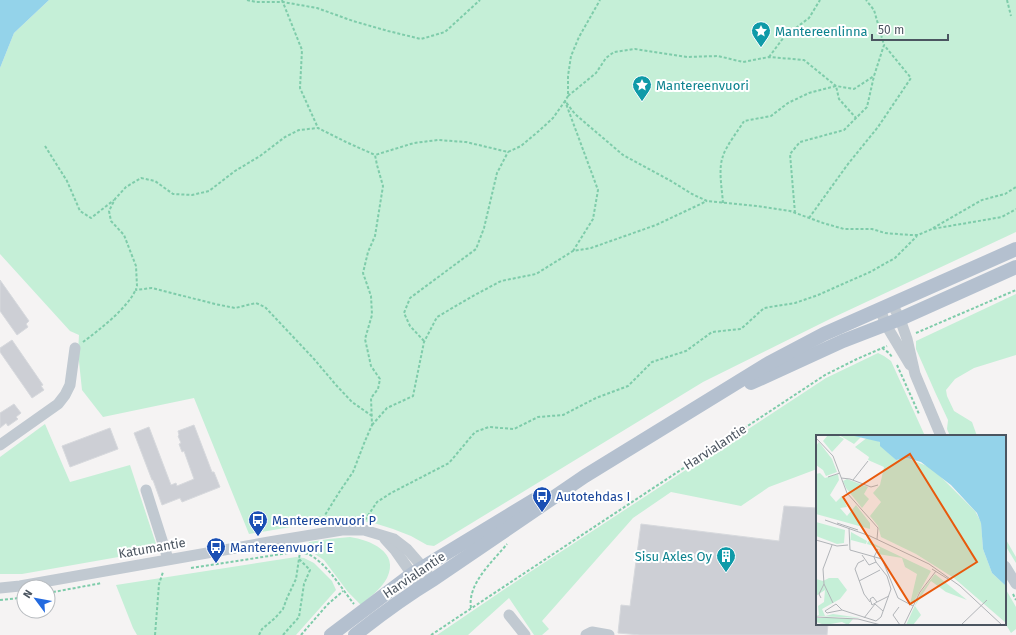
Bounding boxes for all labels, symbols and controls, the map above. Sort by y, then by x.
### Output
scale bar [872,16,948,42]
place icon: Mantereenlinna [750,20,772,48]
text: 50 m [878,23,904,37]
place label: Mantereenlinna [775,24,868,39]
place icon: Mantereenvuori [631,74,653,102]
place label: Mantereenvuori [656,78,749,93]
street label: Harvialantie [681,421,749,473]
inset map [816,435,1006,625]
bus stop icon: Autotehdas I [531,485,553,513]
place label: Autotehdas I [556,489,630,504]
bus stop icon: Mantereenvuori P [247,509,269,537]
place label: Mantereenvuori P [272,513,376,528]
street label: Katumantie [117,535,187,561]
bus stop icon: Mantereenvuori E [205,536,227,564]
place label: Mantereenvuori E [230,540,333,555]
building icon: Sisu Axles Oy [715,545,737,573]
street label: Harvialantie [380,549,448,601]
place label: Sisu Axles Oy [635,549,713,564]
north arrow [16,579,56,619]
text: N [20,587,35,601]

